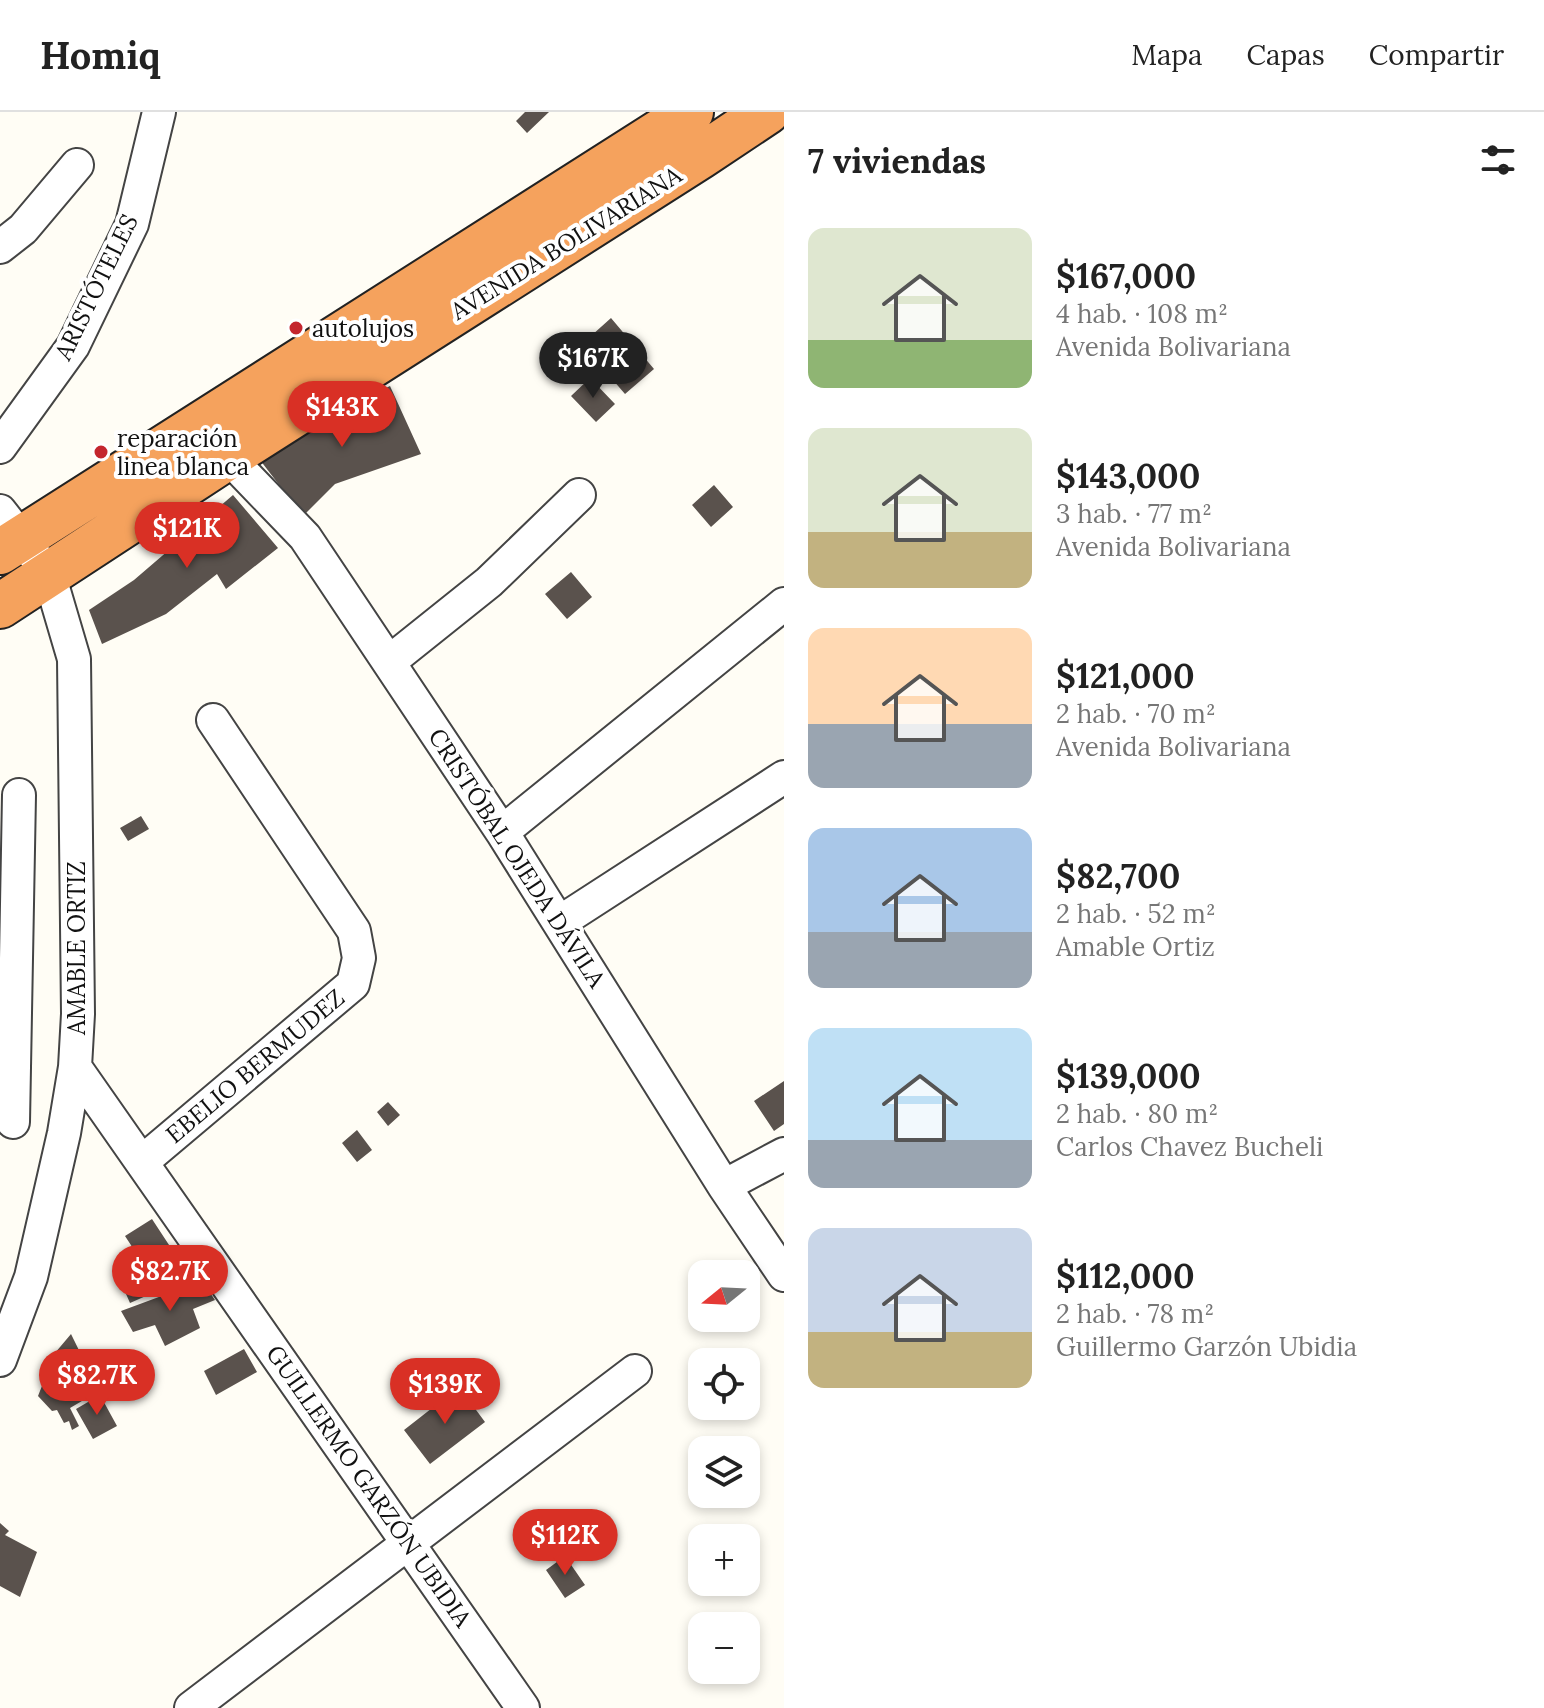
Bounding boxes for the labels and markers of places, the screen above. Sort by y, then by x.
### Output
place label: autolujos [312,313,414,344]
marker: autolujos [287,319,305,337]
pin: $167K [537,332,649,400]
pin: $143K [286,381,398,449]
place label: reparación linea blanca [117,423,249,482]
marker: reparación linea blanca [92,443,110,461]
pin: $121K [131,502,243,570]
pin: $82.7K [105,1245,235,1313]
pin: $82.7K [32,1349,162,1417]
pin: $139K [389,1358,501,1426]
pin: $112K [509,1509,621,1577]

